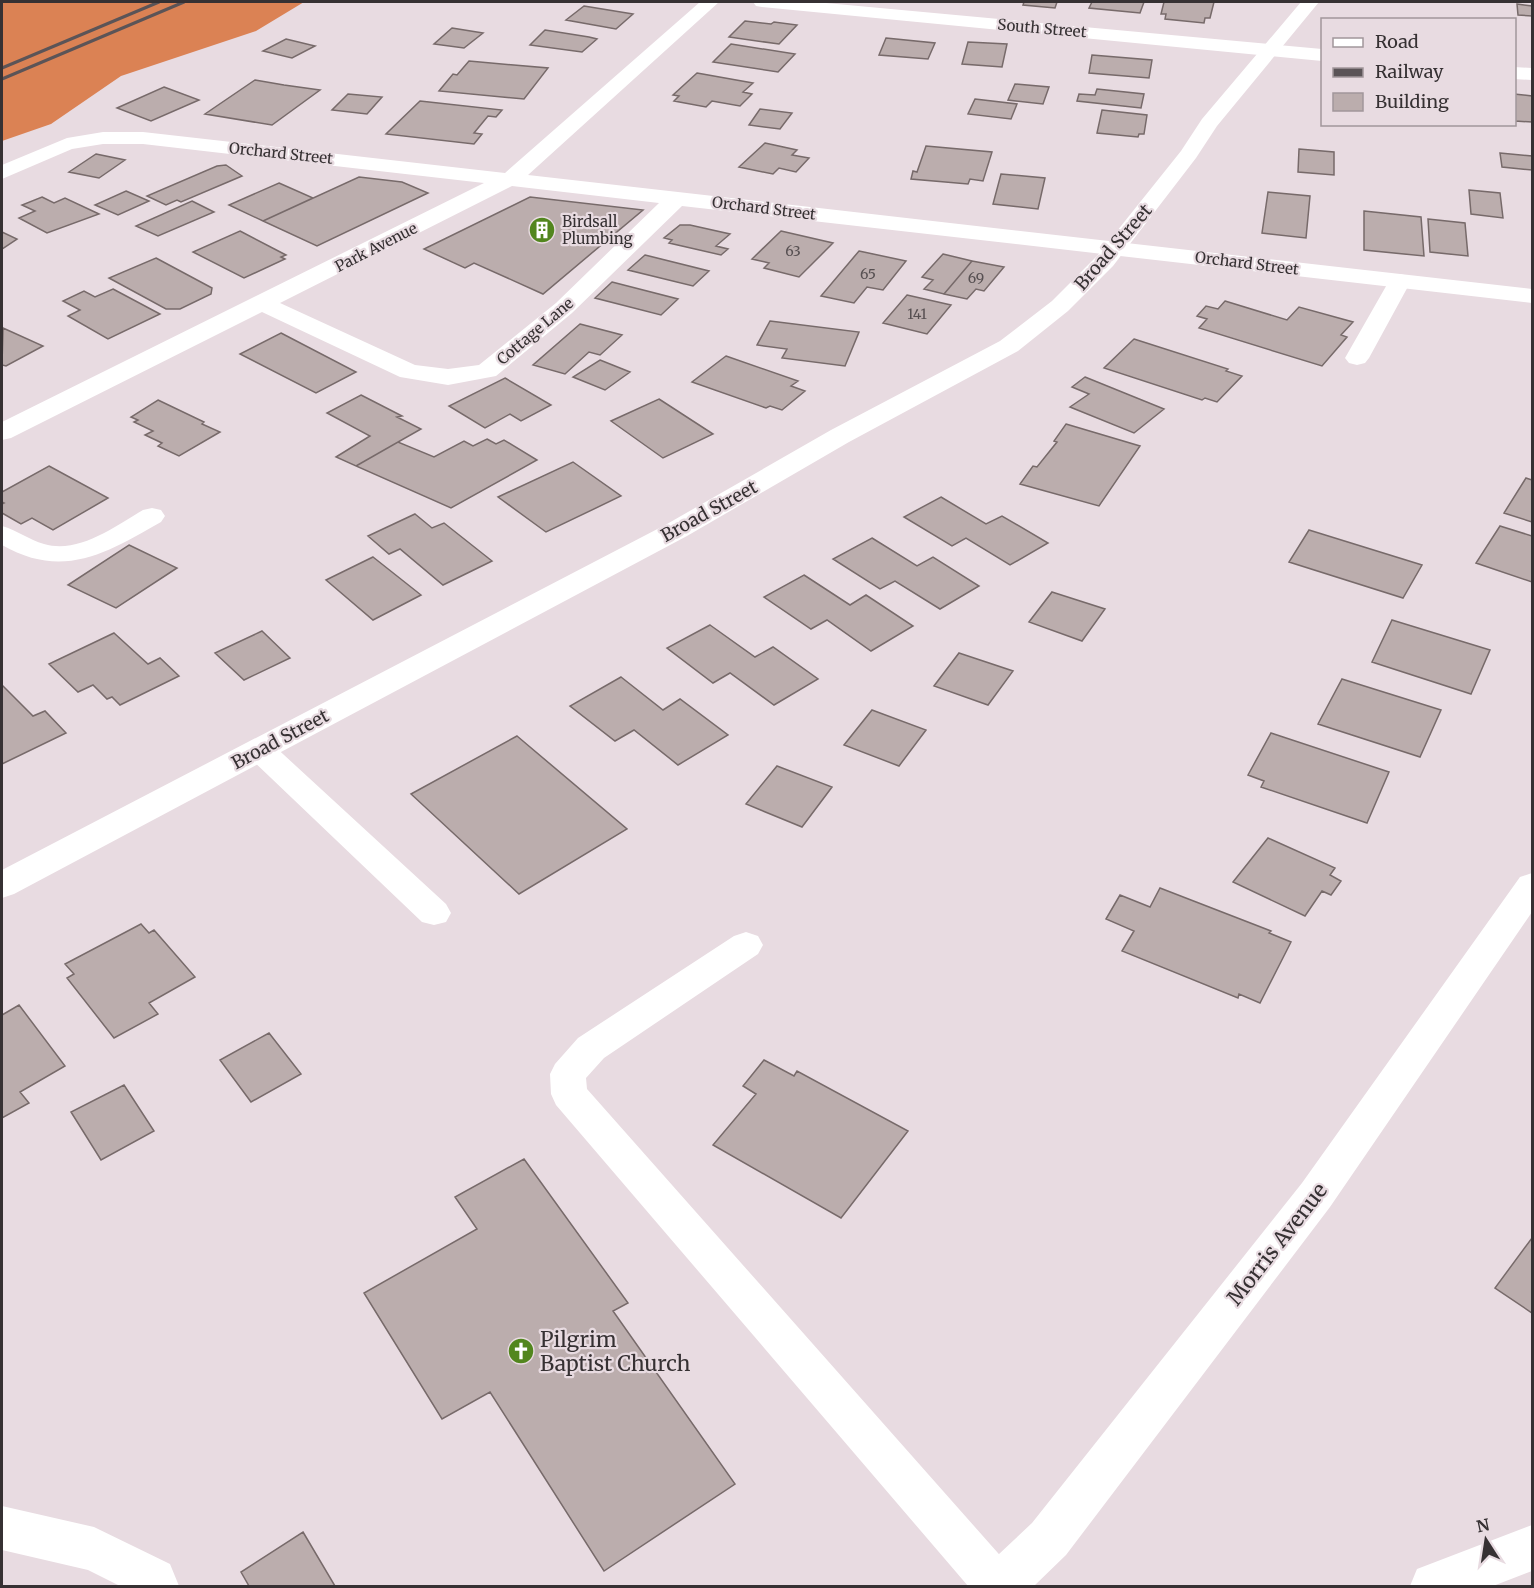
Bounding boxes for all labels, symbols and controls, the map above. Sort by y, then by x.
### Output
street label: South Street [997,15,1087,41]
legend [1321,18,1516,126]
text: Road [1375,30,1419,53]
text: Railway [1375,60,1444,83]
text: Building [1375,90,1449,113]
street label: Orchard Street [228,138,334,168]
street label: Orchard Street [711,192,817,224]
street label: Broad Street [1069,199,1157,295]
place label: Birdsall Plumbing [562,212,633,248]
building icon: Birdsall Plumbing [527,215,557,245]
street label: Park Avenue [332,218,420,276]
house number: 63 [785,242,801,260]
street label: Orchard Street [1194,247,1300,279]
house number: 65 [860,265,876,283]
house number: 69 [968,269,984,287]
street label: Cottage Lane [493,293,577,369]
house number: 141 [907,305,927,323]
street label: Broad Street [657,475,761,547]
street label: Broad Street [228,704,332,774]
street label: Morris Avenue [1221,1178,1333,1310]
place label: Pilgrim Baptist Church [540,1326,690,1377]
church icon: Pilgrim Baptist Church [506,1336,536,1366]
north arrow [1456,1510,1516,1570]
text: N [1475,1514,1491,1536]

